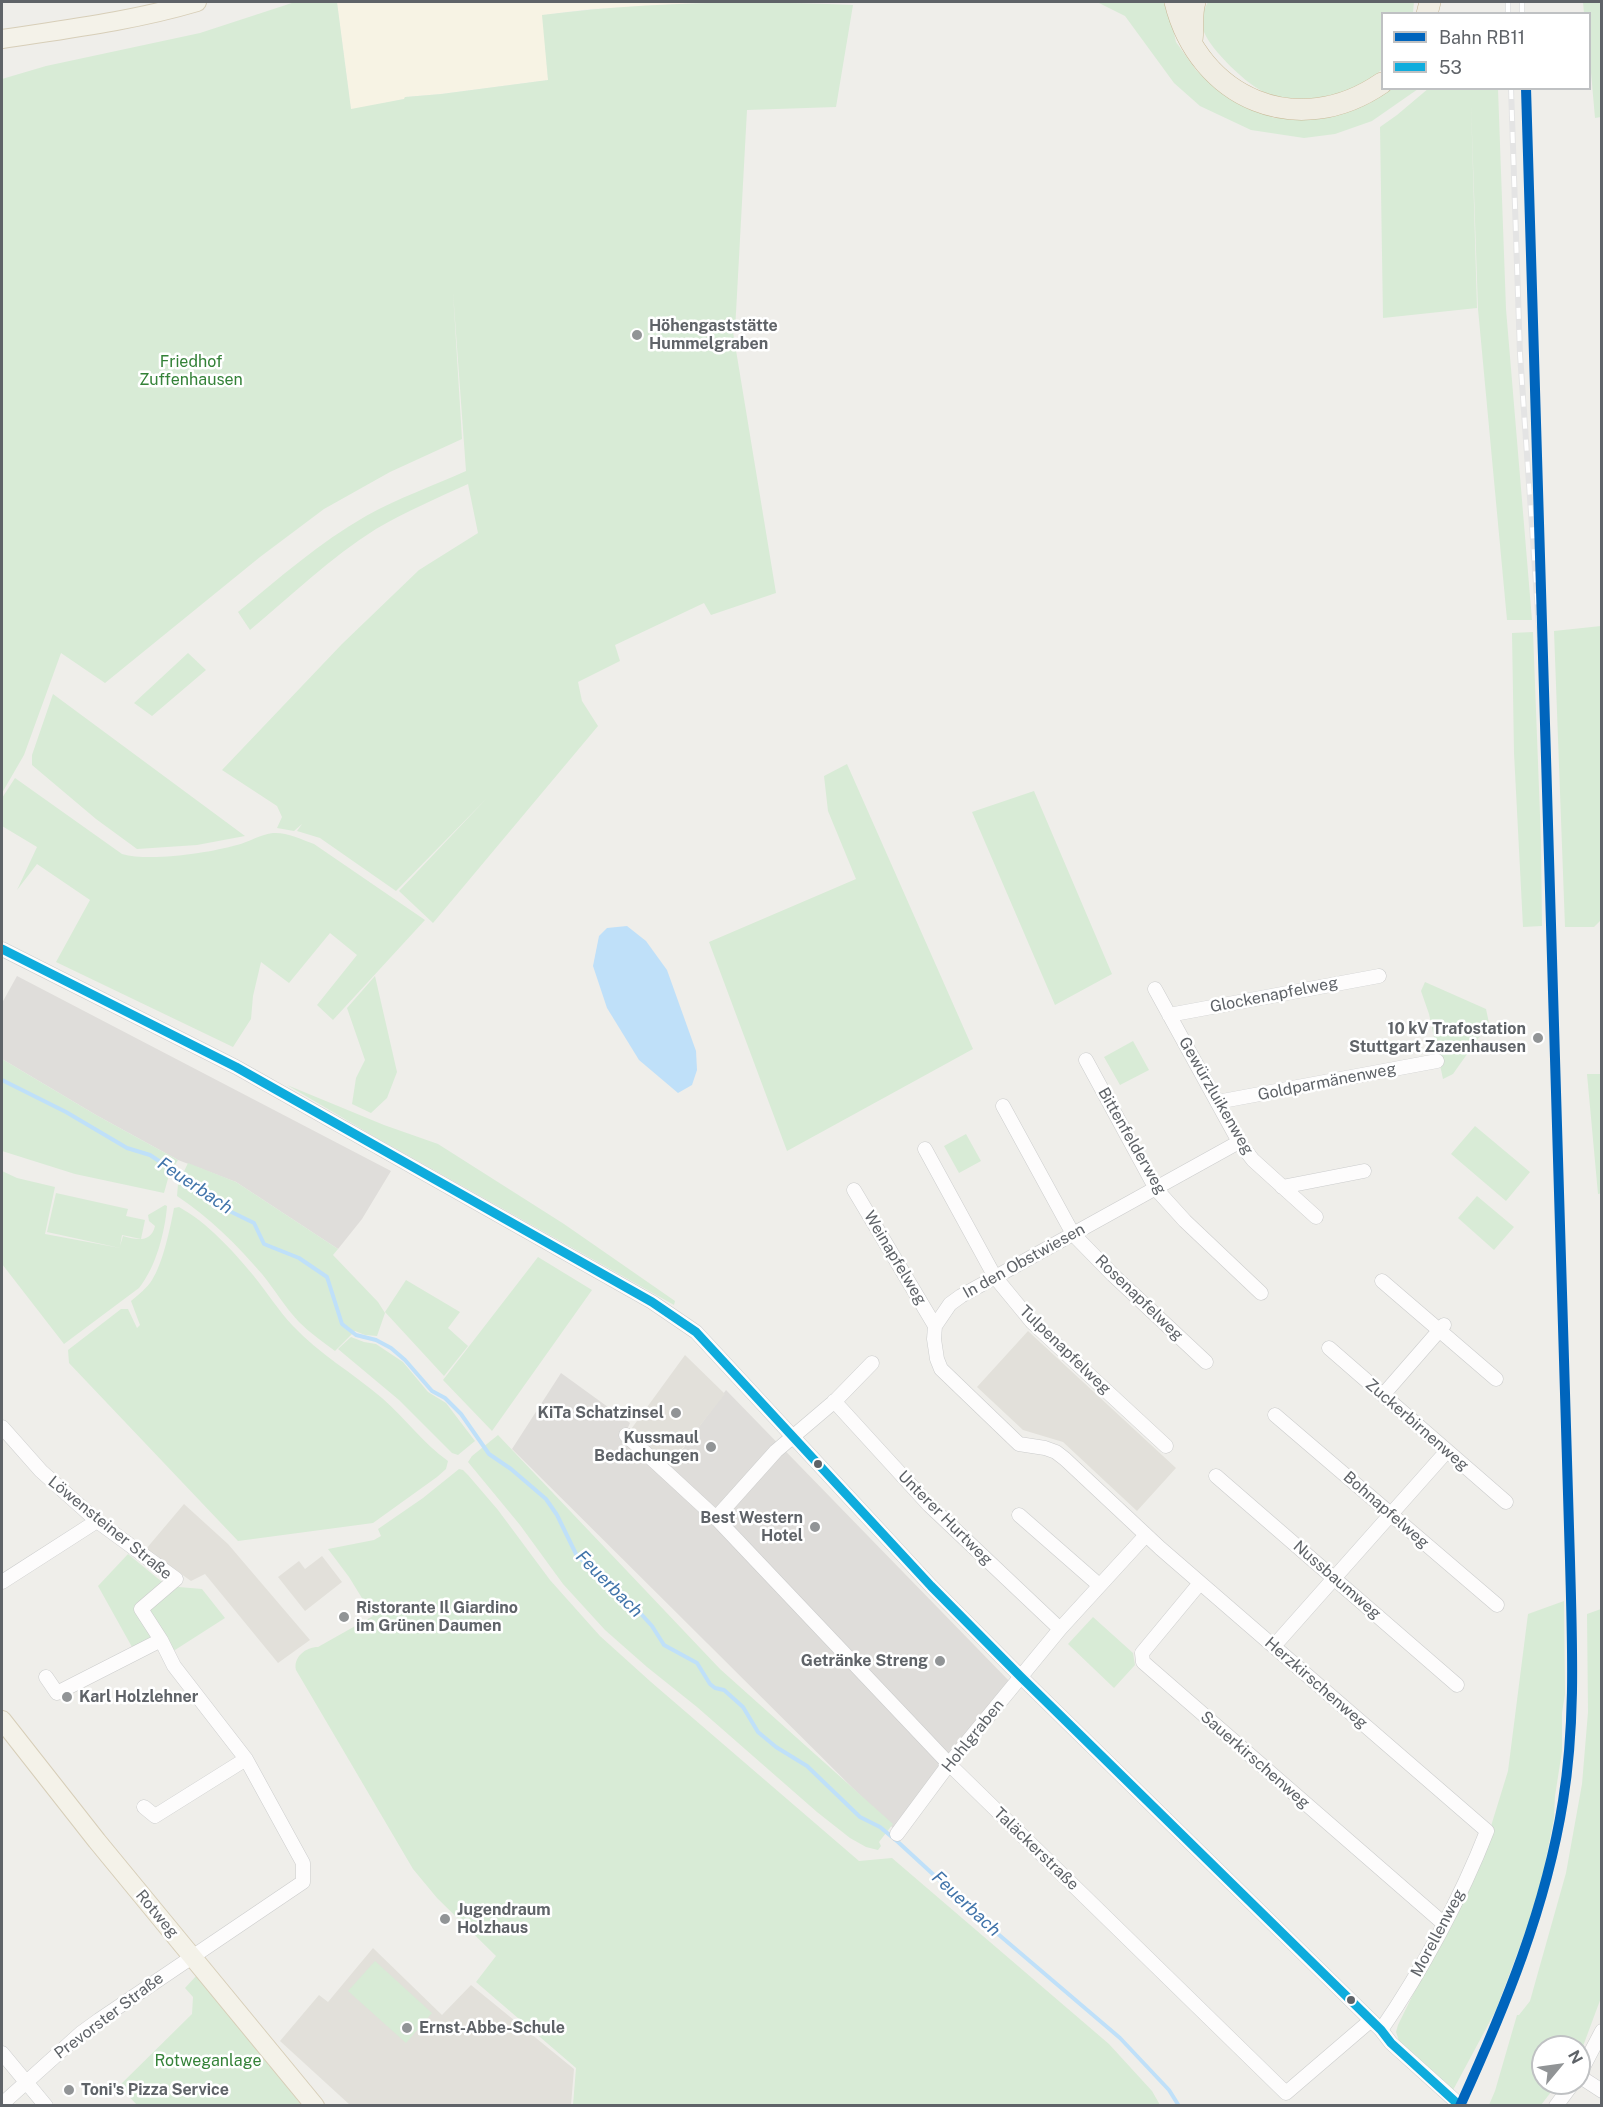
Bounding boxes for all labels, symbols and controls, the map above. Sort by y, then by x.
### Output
legend [1381,12,1591,90]
text: Bahn RB11 [1439,27,1525,48]
text: 53 [1439,57,1462,78]
place label: Höhengaststätte Hummelgraben [649,316,778,354]
marker: Höhengaststätte Hummelgraben [630,328,644,342]
park label: Friedhof Zuffenhausen [139,352,243,390]
street label: Glockenapfelweg [1208,973,1340,1017]
place label: 10 kV Trafostation Stuttgart Zazenhausen [1349,1019,1526,1057]
marker: 10 kV Trafostation Stuttgart Zazenhausen [1531,1031,1545,1045]
street label: Gewürzluikenweg [1175,1034,1257,1158]
street label: Goldparmänenweg [1256,1059,1398,1105]
street label: Bittenfelderweg [1094,1084,1170,1198]
water label: Feuerbach [153,1153,237,1219]
street label: Weinapfelweg [859,1208,931,1308]
street label: In den Obstwiesen [960,1220,1088,1302]
street label: Rosenapfelweg [1091,1251,1187,1345]
street label: Tulpenapfelweg [1015,1302,1115,1398]
street label: Zuckerbirnenweg [1362,1375,1472,1475]
place label: KiTa Schatzinsel [538,1403,664,1423]
marker: KiTa Schatzinsel [669,1406,683,1420]
place label: Kussmaul Bedachungen [594,1428,699,1466]
marker: Kussmaul Bedachungen [704,1440,718,1454]
unlabelled marker [812,1458,824,1470]
street label: Unterer Hurtweg [894,1467,996,1569]
street label: Bohnapfelweg [1339,1468,1433,1552]
street label: Löwensteiner Straße [44,1472,176,1584]
place label: Best Western Hotel [700,1508,803,1546]
marker: Best Western Hotel [808,1520,822,1534]
street label: Nussbaumweg [1289,1537,1385,1623]
water label: Feuerbach [571,1546,647,1622]
place label: Ristorante Il Giardino im Grünen Daumen [356,1598,518,1636]
marker: Ristorante Il Giardino im Grünen Daumen [337,1610,351,1624]
street label: Herzkirschenweg [1261,1633,1371,1733]
place label: Getränke Streng [801,1651,928,1671]
marker: Getränke Streng [933,1654,947,1668]
place label: Karl Holzlehner [79,1687,198,1707]
marker: Karl Holzlehner [60,1690,74,1704]
street label: Hohlgraben [938,1696,1008,1776]
street label: Sauerkirschenweg [1196,1707,1314,1813]
street label: Taläckerstraße [989,1804,1083,1894]
water label: Feuerbach [927,1867,1005,1941]
street label: Rotweg [131,1886,183,1942]
street label: Morellenweg [1407,1886,1469,1980]
place label: Jugendraum Holzhaus [457,1900,551,1938]
marker: Jugendraum Holzhaus [438,1912,452,1926]
street label: Prevorster Straße [51,1969,167,2063]
unlabelled marker [1345,1994,1357,2006]
place label: Ernst-Abbe-Schule [419,2018,565,2038]
marker: Ernst-Abbe-Schule [400,2021,414,2035]
north arrow [1531,2035,1591,2095]
text: N [1564,2047,1587,2067]
park label: Rotweganlage [155,2051,261,2071]
place label: Toni's Pizza Service [81,2080,229,2100]
marker: Toni's Pizza Service [62,2083,76,2097]

